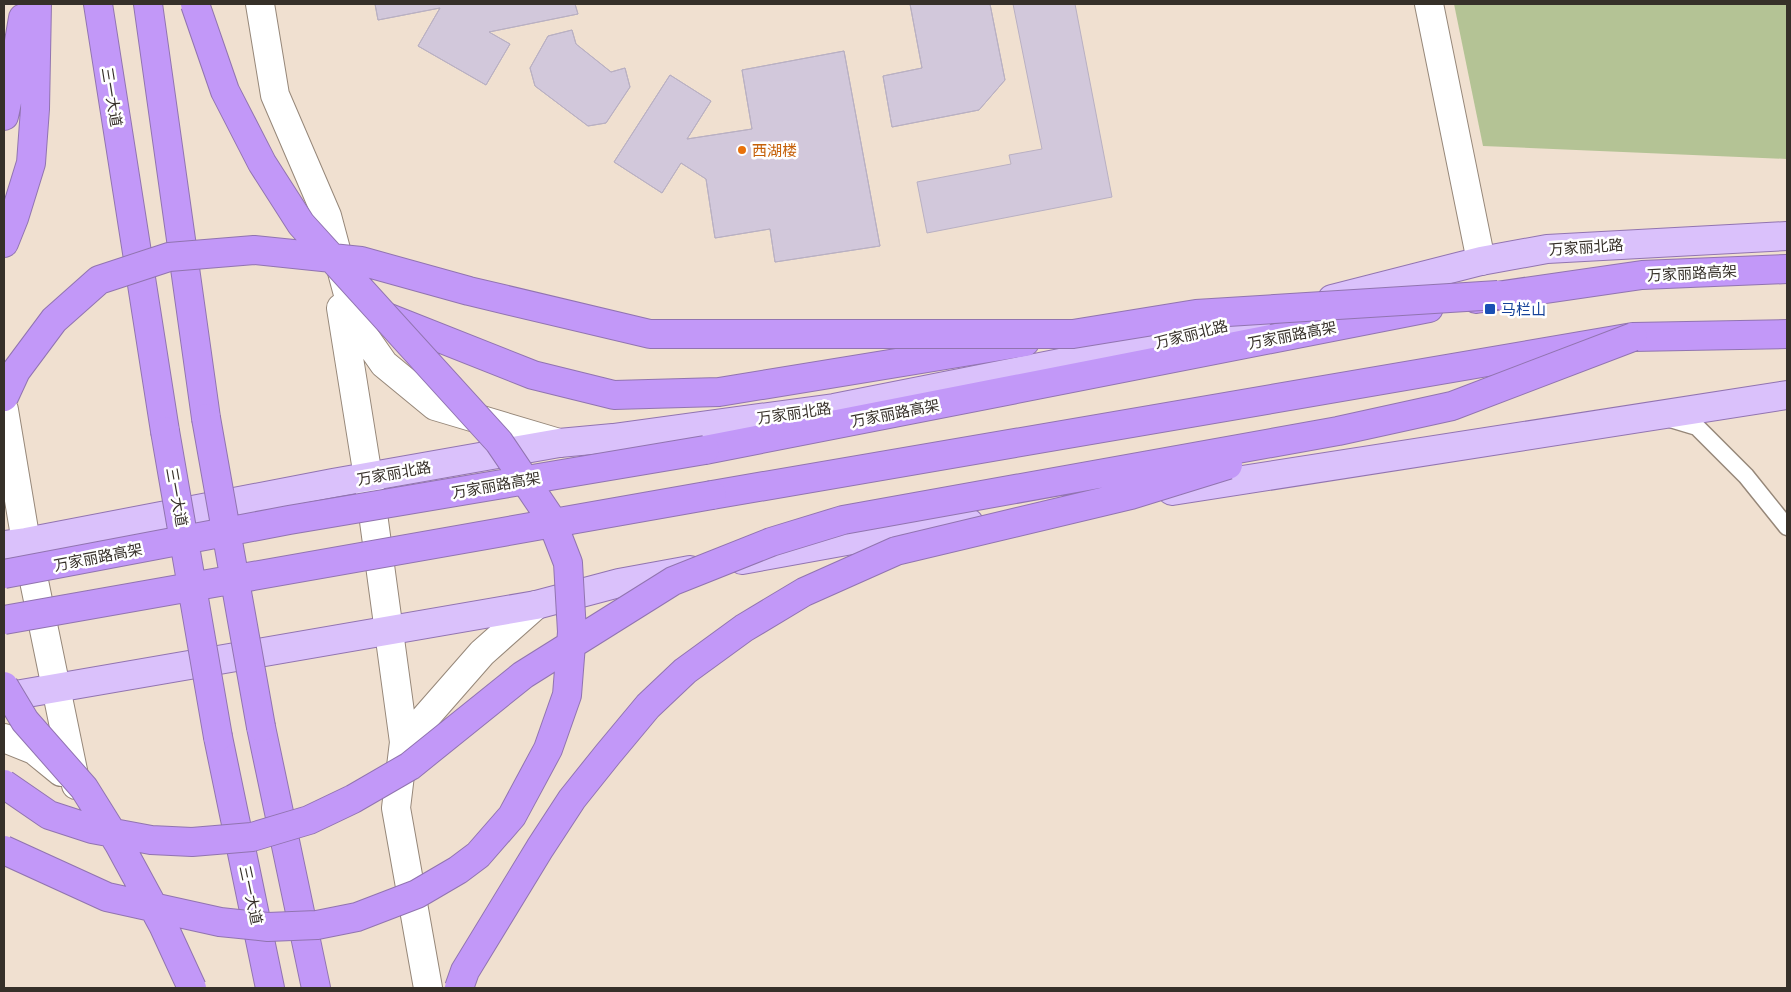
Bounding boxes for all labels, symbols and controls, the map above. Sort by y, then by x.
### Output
street label: 三一大道 [97,66,127,128]
place label: 西湖楼 [752,140,797,161]
marker: 西湖楼 [736,144,748,156]
street label: 万家丽北路 [1548,234,1624,260]
street label: 万家丽路高架 [1647,260,1737,286]
place label: 马栏山 [1501,299,1546,320]
marker: 马栏山 [1483,302,1497,316]
street label: 万家丽北路 [1152,315,1230,353]
street label: 万家丽路高架 [1246,316,1338,354]
street label: 万家丽路高架 [849,394,941,432]
street label: 万家丽北路 [755,397,833,429]
street label: 万家丽北路 [355,456,433,490]
street label: 三一大道 [161,466,193,528]
street label: 万家丽路高架 [450,467,542,503]
street label: 万家丽路高架 [52,538,144,576]
street label: 三一大道 [234,863,268,927]

